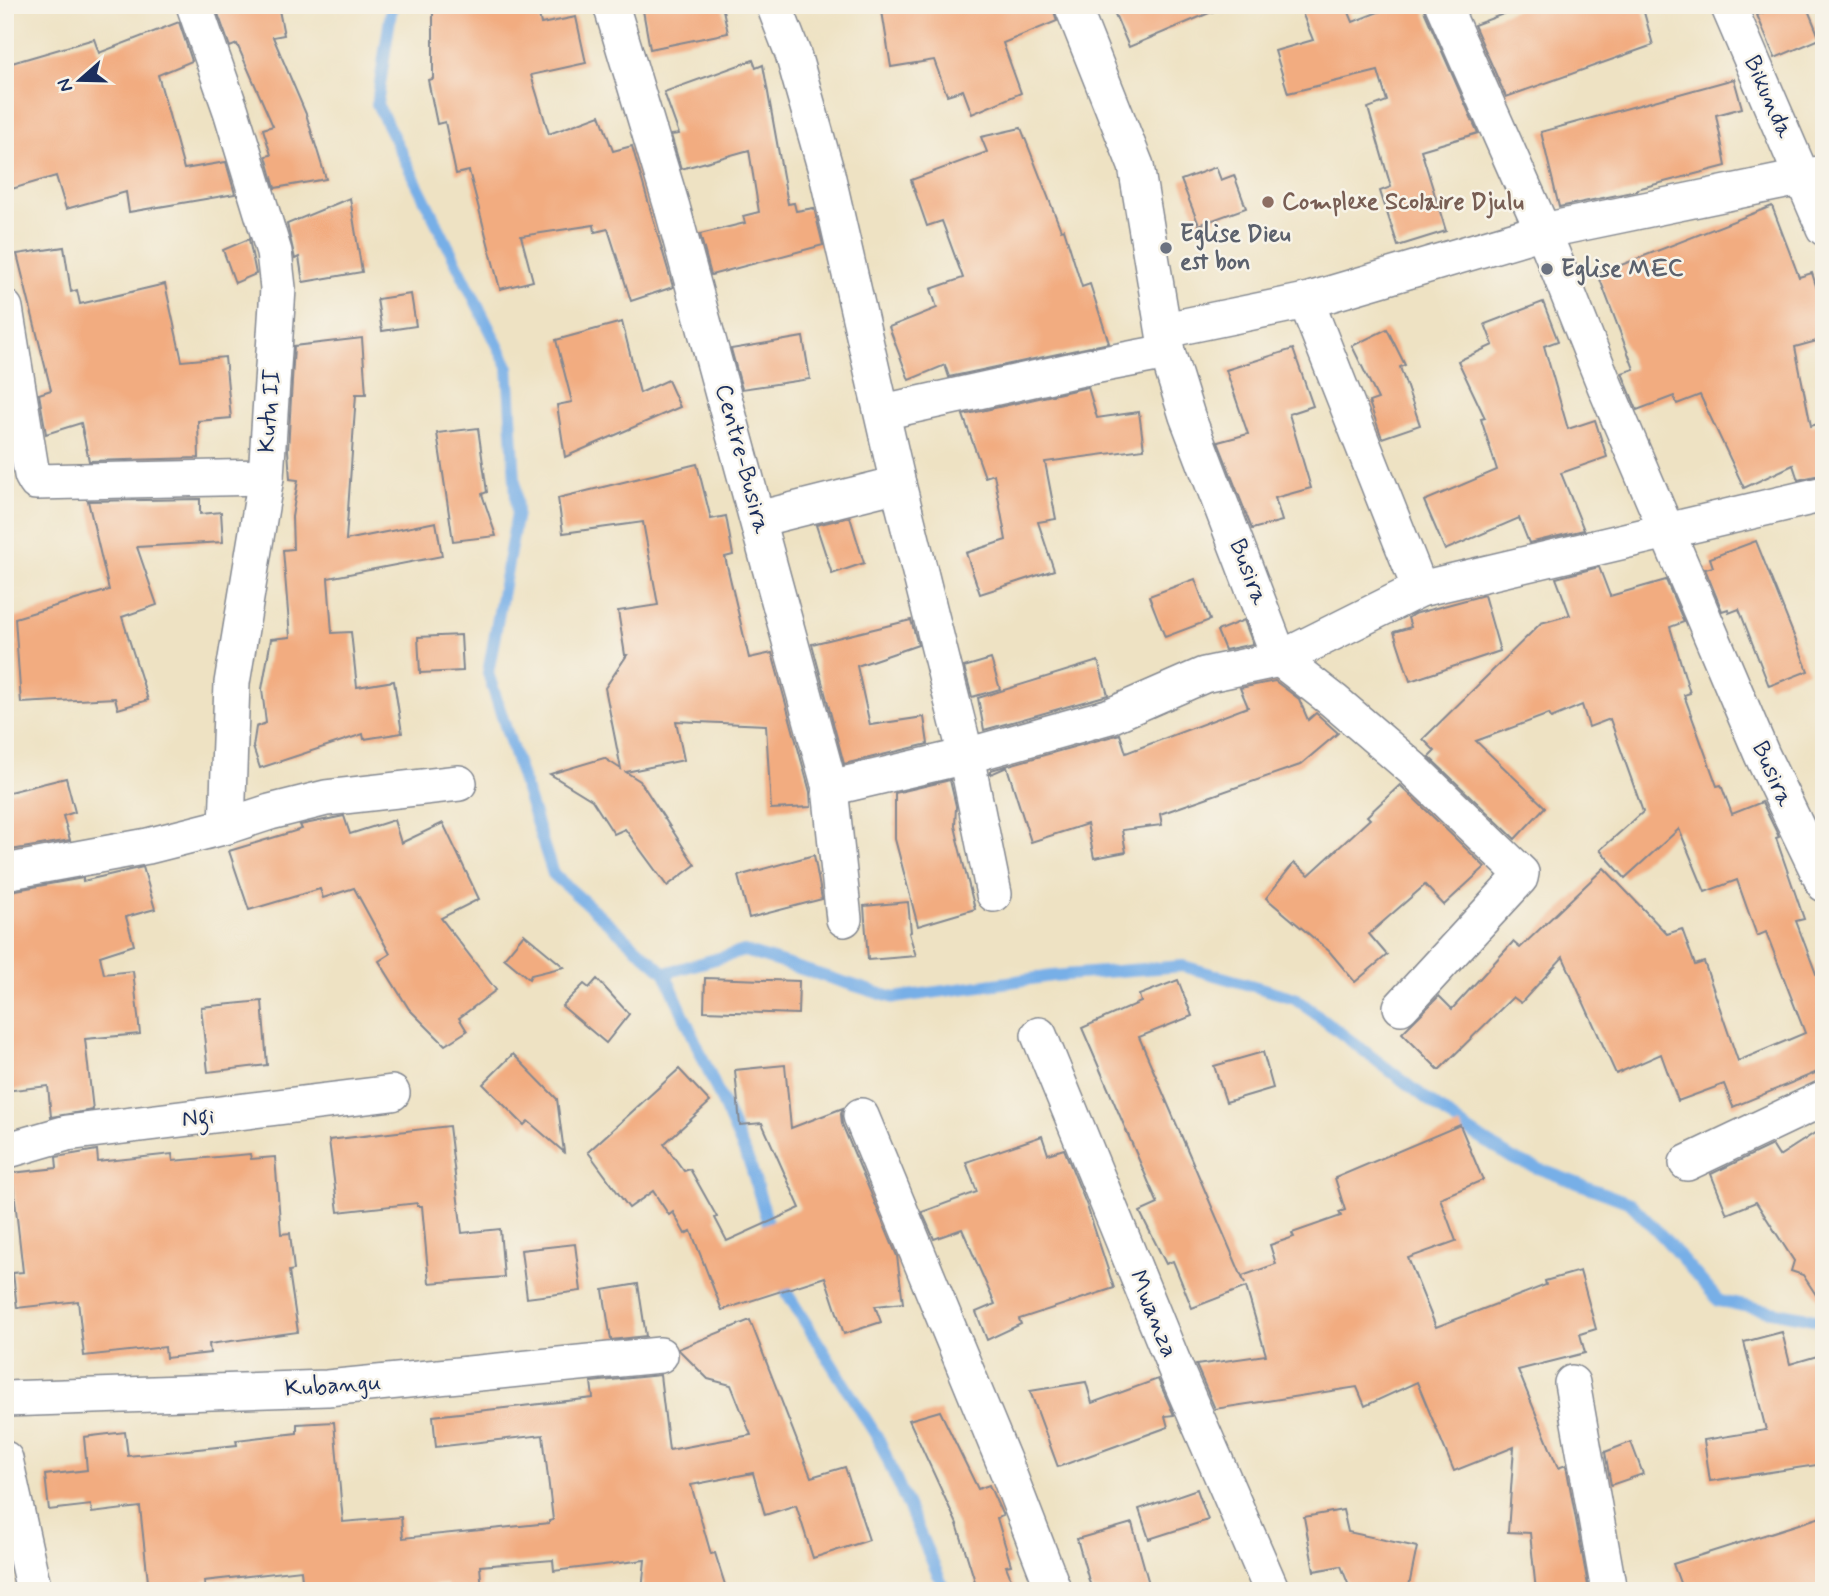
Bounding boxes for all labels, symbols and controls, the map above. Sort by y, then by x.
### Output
north arrow [46,46,116,116]
street label: Bikunda [1736,51,1800,144]
text: N [52,75,79,96]
place label: Complexe Scolaire Djulu [1282,187,1524,219]
marker: Complexe Scolaire Djulu [1260,194,1276,210]
place label: Eglise Dieu est bon [1180,219,1291,278]
marker: Eglise Dieu est bon [1158,240,1174,256]
place label: Eglise MEC [1561,254,1684,286]
marker: Eglise MEC [1539,261,1555,277]
street label: Kutu II [252,368,288,454]
street label: Centre-Busira [707,381,777,538]
street label: Busira [1221,535,1275,610]
street label: Busira [1744,737,1800,812]
street label: Ngi [180,1101,216,1138]
street label: Mwanza [1121,1266,1185,1362]
street label: Kubangu [284,1367,382,1405]

